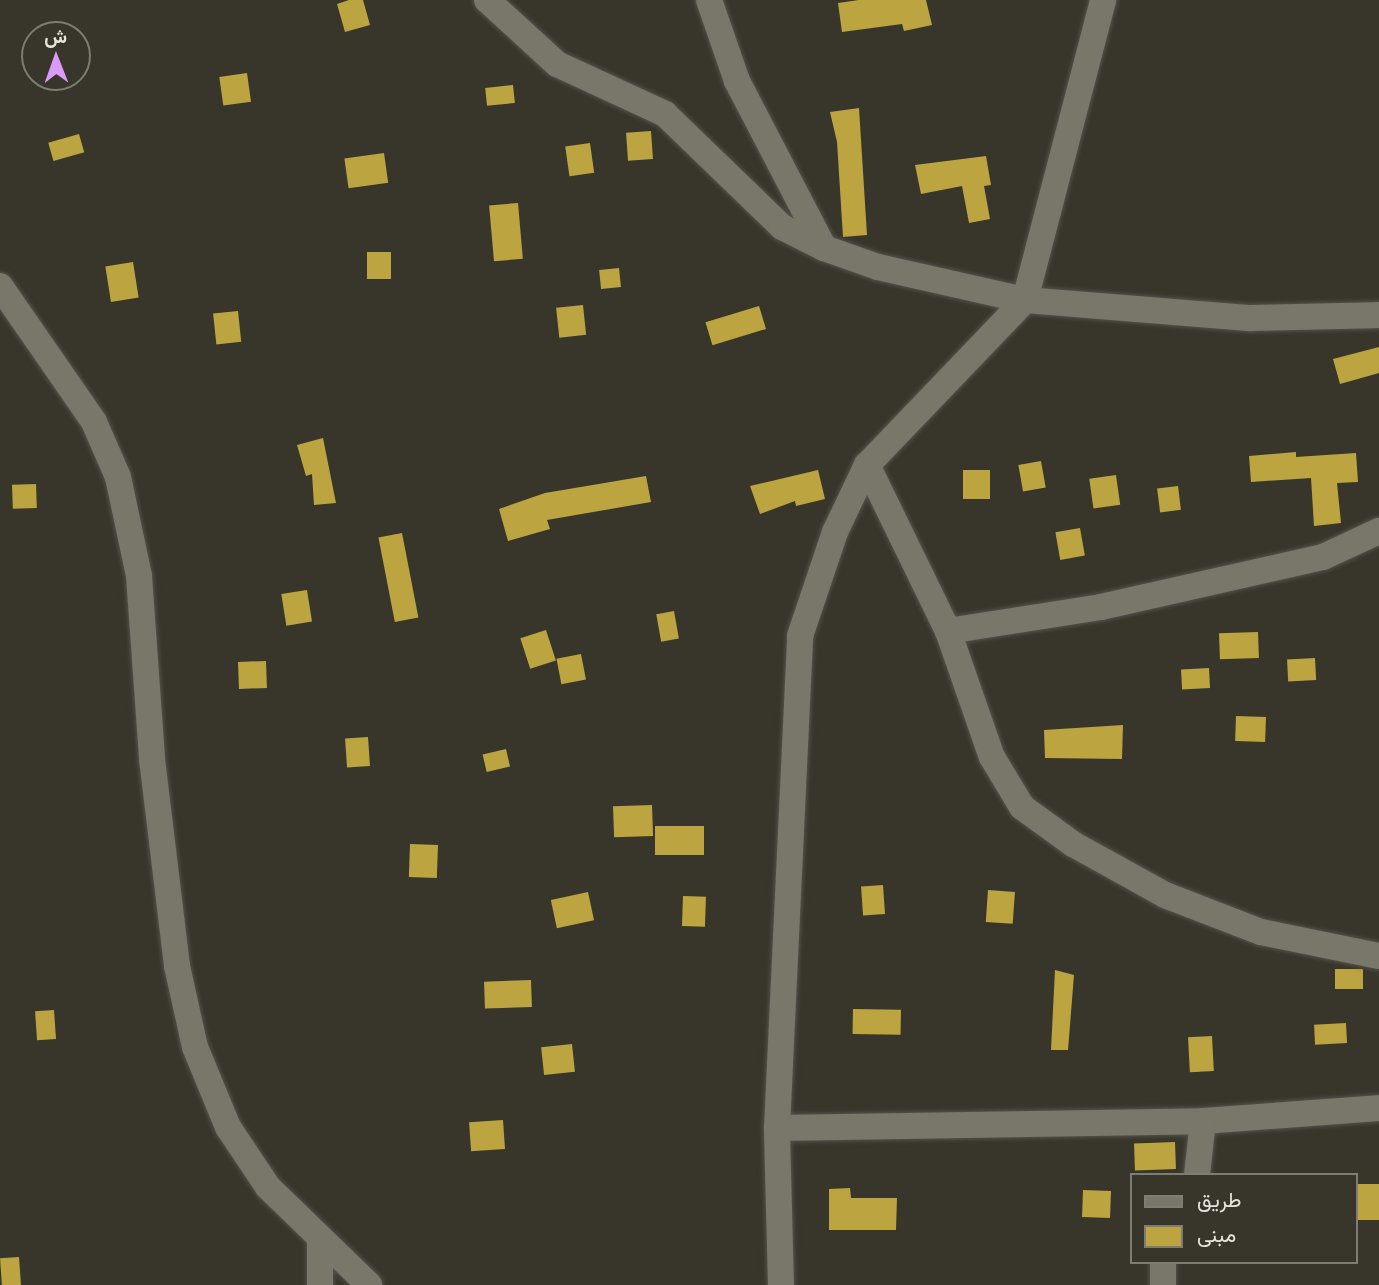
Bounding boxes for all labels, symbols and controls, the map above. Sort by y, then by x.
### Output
north arrow [21,21,91,91]
text: ش [44,25,67,48]
legend [1130,1173,1358,1264]
text: طريق [1197,1188,1242,1212]
text: مبنى [1197,1223,1236,1247]

